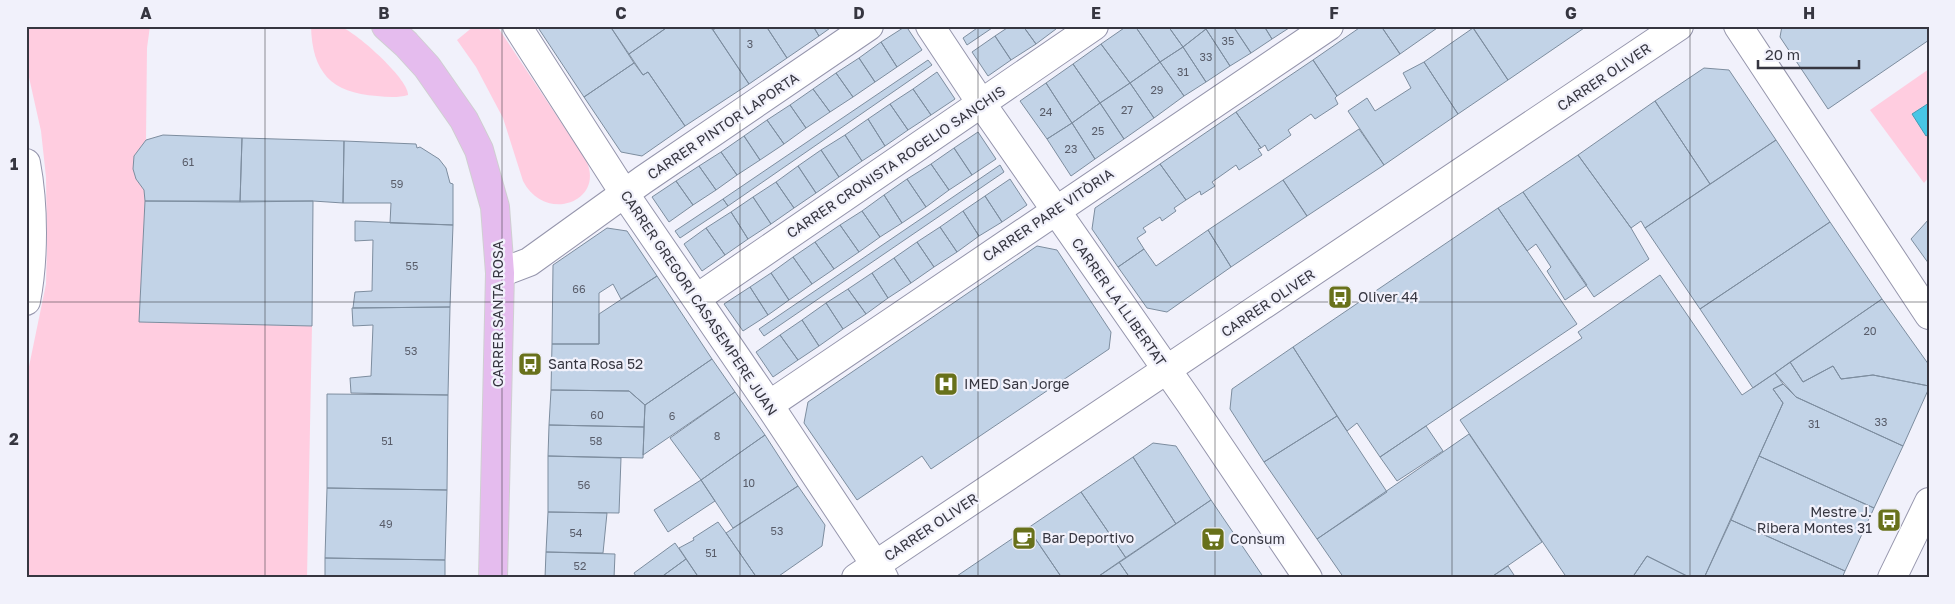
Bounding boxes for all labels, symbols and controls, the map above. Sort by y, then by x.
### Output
text: A [140,3,152,23]
text: B [378,3,390,23]
text: C [615,3,627,23]
text: D [853,3,865,23]
text: E [1091,3,1101,23]
text: F [1329,3,1339,23]
text: G [1565,3,1577,23]
text: H [1803,3,1815,23]
house number: 35 [1222,34,1234,47]
house number: 3 [747,37,753,50]
scale bar [1758,38,1859,70]
street label: CARRER OLIVER [1554,39,1654,114]
text: 20 m [1765,45,1800,63]
house number: 33 [1200,50,1212,63]
house number: 31 [1177,65,1189,78]
street label: CARRER PINTOR LAPORTA [644,68,802,183]
street label: CARRER CRONISTA ROGELIO SANCHIS [783,82,1008,241]
house number: 29 [1150,83,1164,96]
house number: 27 [1121,103,1133,116]
house number: 24 [1039,105,1053,118]
house number: 25 [1092,124,1104,137]
house number: 23 [1065,142,1077,155]
text: 1 [10,154,18,174]
house number: 61 [182,155,194,168]
street label: CARRER PARE VITÒRIA [979,164,1117,265]
house number: 59 [390,177,404,190]
street label: CARRER GREGORI CASASEMPERE JUAN [618,187,781,418]
street label: CARRER LA LLIBERTAT [1069,234,1170,369]
street label: CARRER SANTA ROSA [489,240,506,387]
house number: 55 [406,259,418,272]
street label: CARRER OLIVER [1218,265,1318,340]
house number: 66 [572,282,586,295]
bus stop icon: Oliver 44 [1327,284,1353,310]
place label: Oliver 44 [1358,288,1418,305]
house number: 20 [1863,324,1877,337]
house number: 53 [405,344,417,357]
bus stop icon: Santa Rosa 52 [517,351,543,377]
place label: Santa Rosa 52 [548,355,643,372]
hospital icon: IMED San Jorge [933,371,959,397]
place label: IMED San Jorge [964,375,1069,392]
house number: 60 [590,408,604,421]
house number: 6 [669,409,676,422]
house number: 33 [1875,415,1887,428]
house number: 31 [1808,417,1820,430]
text: 2 [9,429,19,449]
house number: 8 [714,429,721,442]
house number: 51 [381,434,393,447]
house number: 58 [589,434,603,447]
house number: 10 [743,476,755,489]
house number: 56 [577,478,591,491]
street label: CARRER OLIVER [881,489,981,564]
place label: Mestre J. Ribera Montes 31 [1757,503,1872,536]
bus stop icon: Mestre J. Ribera Montes 31 [1876,507,1902,533]
house number: 49 [379,517,393,530]
house number: 53 [771,524,783,537]
cafe icon: Bar Deportivo [1011,525,1037,551]
house number: 54 [569,526,583,539]
supermarket icon: Consum [1200,526,1226,552]
place label: Bar Deportivo [1042,529,1134,546]
place label: Consum [1230,530,1285,547]
house number: 51 [705,546,717,559]
house number: 52 [574,559,586,572]

